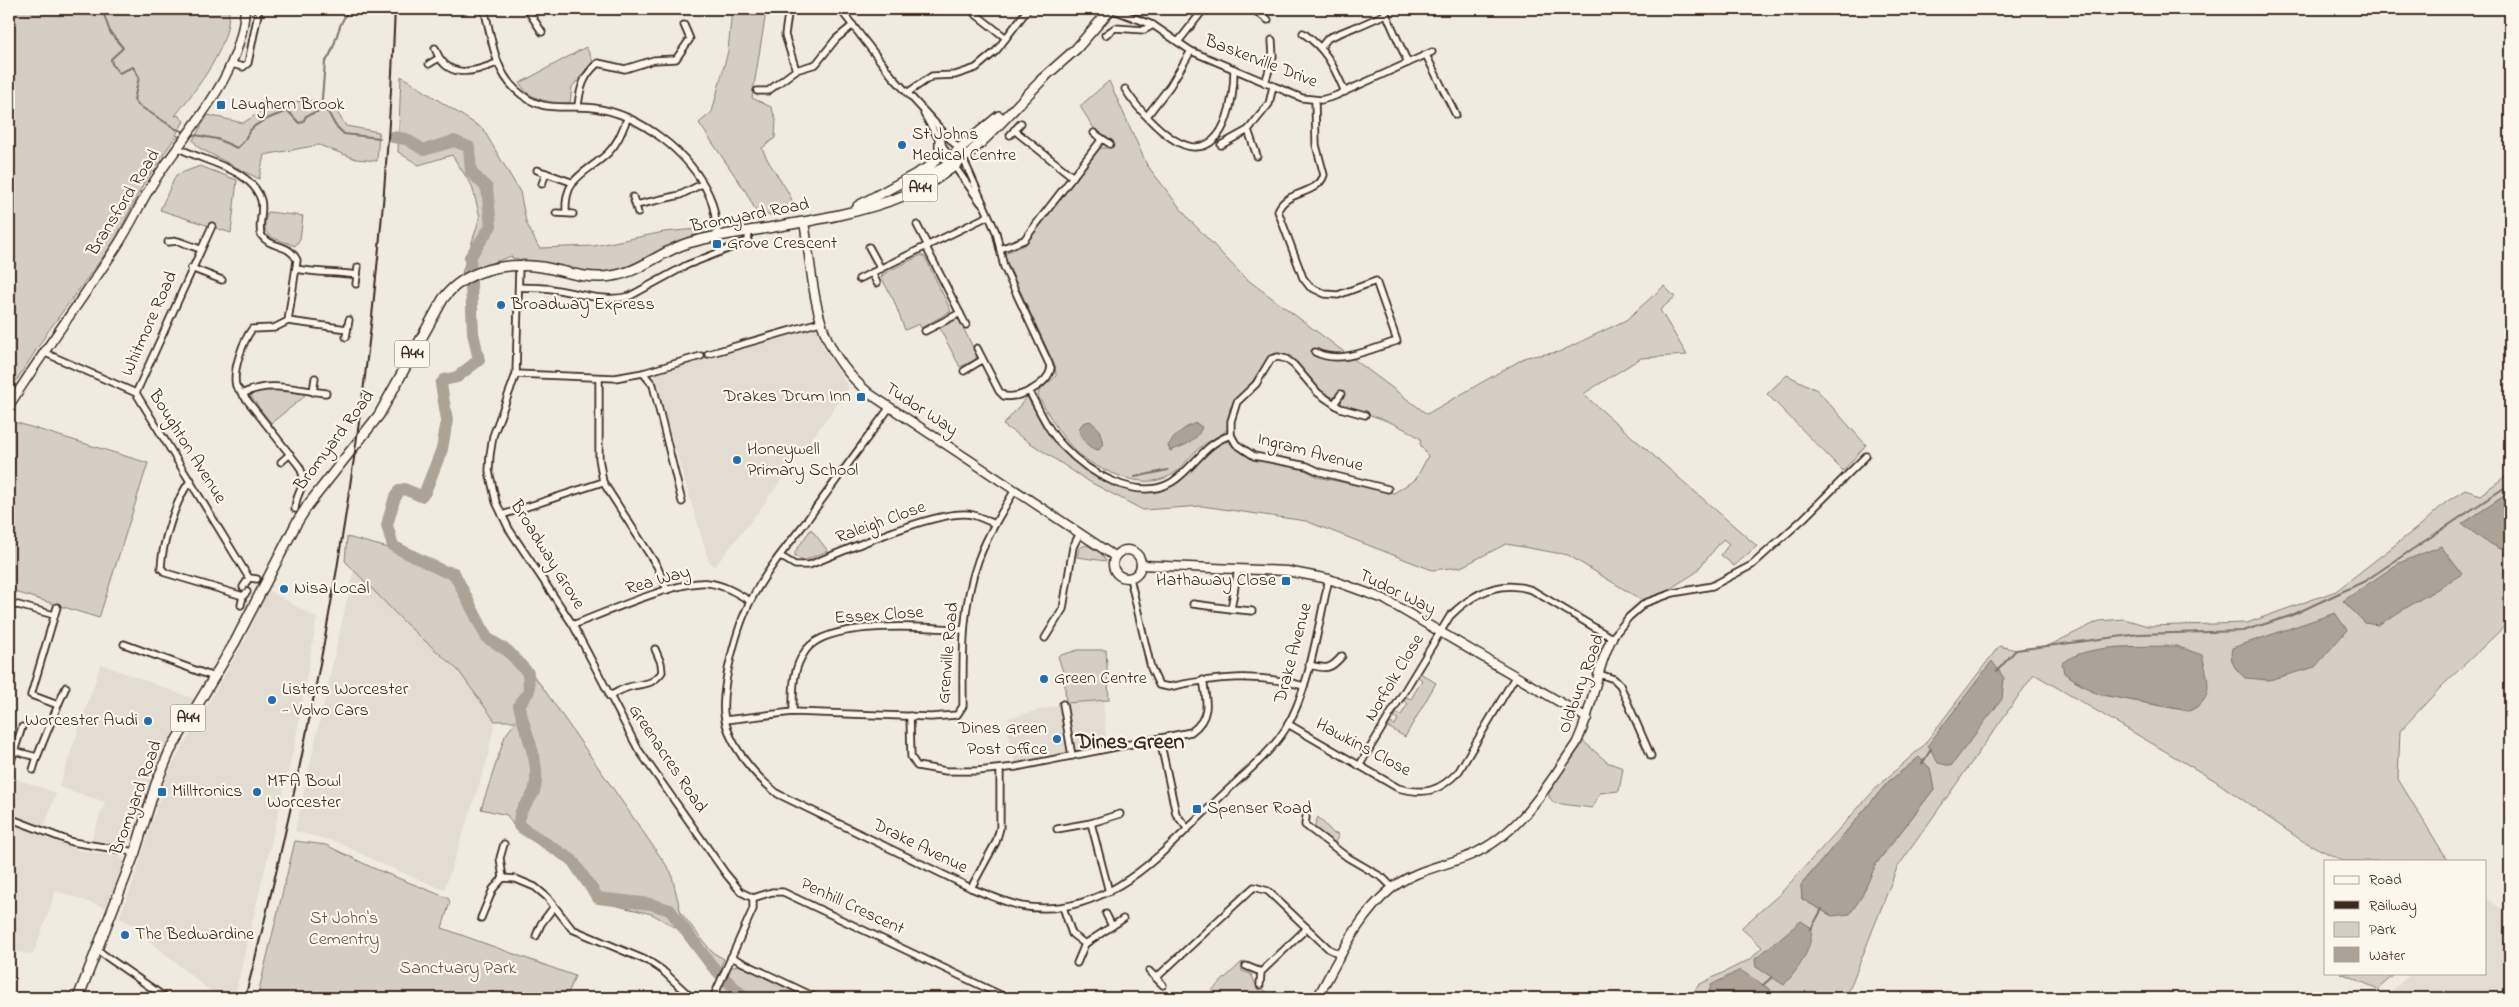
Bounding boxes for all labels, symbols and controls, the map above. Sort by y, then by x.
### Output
street label: Baskerville Drive [1200,28,1322,96]
place label: Laughern Brook [231,92,344,119]
marker: Laughern Brook [215,99,227,111]
place label: St Johns Medical Centre [912,122,1017,169]
marker: St Johns Medical Centre [896,139,908,151]
street label: Bransford Road [80,145,167,262]
road number: A44 [902,174,938,202]
street label: Bromyard Road [688,192,811,240]
place label: Grove Crescent [727,231,837,257]
marker: Grove Crescent [711,238,723,250]
street label: Whitmore Road [115,267,185,381]
place label: Broadway Express [510,292,655,318]
marker: Broadway Express [495,299,507,311]
road number: A44 [394,340,430,368]
street label: Tudor Way [879,377,963,443]
street label: Boughton Avenue [140,384,233,510]
place label: Drakes Drum Inn [722,384,851,410]
street label: Bromyard Road [288,385,382,498]
marker: Drakes Drum Inn [855,391,867,403]
street label: Ingram Avenue [1254,426,1367,481]
place label: Honeywell Primary School [747,437,858,484]
marker: Honeywell Primary School [731,454,743,466]
street label: Broadway Grove [502,494,592,616]
street label: Raleigh Close [832,494,931,552]
street label: Rea Way [623,559,693,603]
street label: Tudor Way [1354,563,1440,623]
place label: Hathaway Close [1156,568,1277,594]
marker: Hathaway Close [1280,575,1292,587]
place label: Nisa Local [294,576,370,602]
marker: Nisa Local [278,583,290,595]
street label: Drake Avenue [1268,599,1320,707]
street label: Essex Close [834,600,925,632]
street label: Grenville Road [932,601,966,705]
street label: Norfolk Close [1359,628,1432,727]
street label: Oldbury Road [1552,631,1612,737]
place label: Green Centre [1054,666,1148,692]
marker: Green Centre [1038,673,1050,685]
place label: Listers Worcester - Volvo Cars [282,677,409,724]
marker: Listers Worcester - Volvo Cars [266,694,278,706]
street label: Greenacres Road [621,699,713,819]
road number: A44 [170,704,206,731]
place label: Worcester Audi [25,708,138,734]
street label: Hawkins Close [1311,712,1416,785]
marker: Worcester Audi [142,715,154,727]
place label: Dines Green Post Office [957,716,1048,763]
district label: Dines Green [1075,727,1184,759]
marker: Dines Green Post Office [1051,733,1063,745]
street label: Bromyard Road [104,737,170,860]
place label: MFA Bowl Worcester [267,769,341,816]
place label: Milltronics [172,779,242,805]
marker: Milltronics [156,786,168,798]
marker: MFA Bowl Worcester [251,786,263,798]
place label: Spenser Road [1207,796,1312,822]
marker: Spenser Road [1191,803,1203,815]
street label: Drake Avenue [867,812,973,882]
legend [2324,860,2486,974]
text: Road [2369,869,2402,891]
street label: Penhill Crescent [796,871,908,943]
text: Railway [2369,895,2417,918]
park label: St John's Cementry [309,906,379,953]
text: Park [2369,919,2397,941]
place label: The Bedwardine [135,922,255,948]
marker: The Bedwardine [119,929,131,941]
text: Water [2369,945,2405,967]
park label: Sanctuary Park [400,956,516,982]

